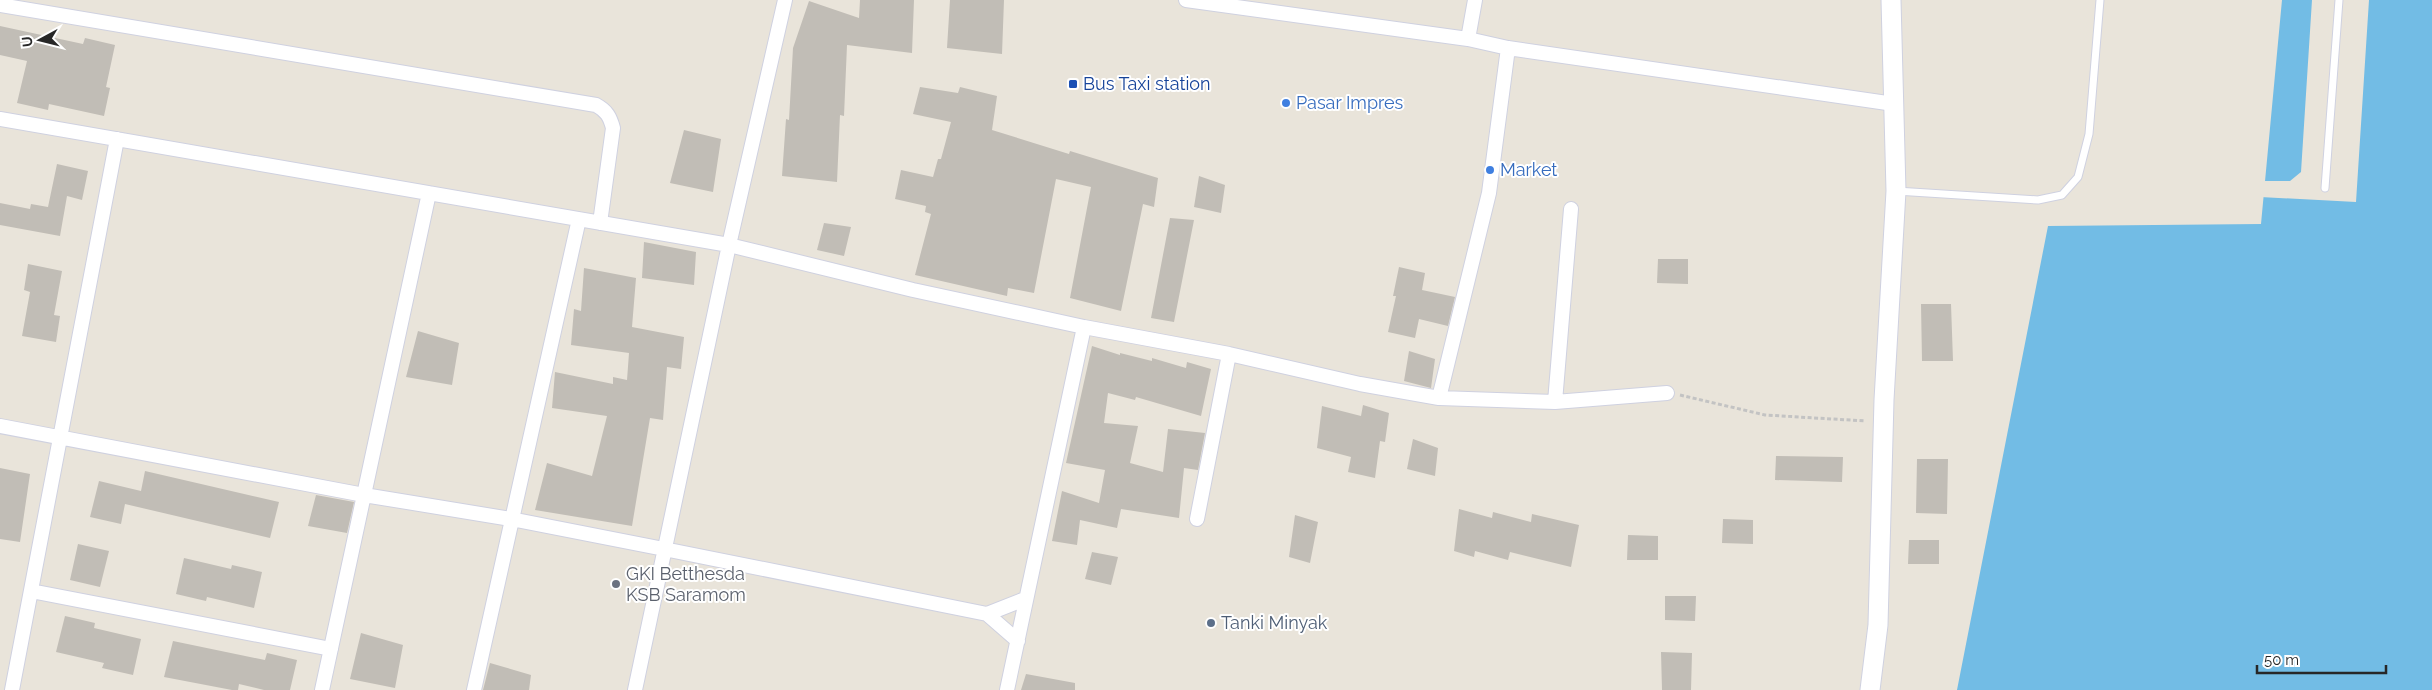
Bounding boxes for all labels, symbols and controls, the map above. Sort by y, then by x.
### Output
north arrow [15,15,65,65]
text: U [19,35,36,48]
place label: Bus Taxi station [1083,73,1211,94]
marker: Bus Taxi station [1067,78,1079,90]
place label: Pasar Impres [1296,92,1404,113]
marker: Pasar Impres [1280,97,1292,109]
place label: Market [1500,159,1557,180]
marker: Market [1484,164,1496,176]
place label: GKI Betthesda KSB Saramom [626,563,746,605]
marker: GKI Betthesda KSB Saramom [610,578,622,590]
place label: Tanki Minyak [1221,612,1328,633]
marker: Tanki Minyak [1205,617,1217,629]
scale bar [2257,642,2386,674]
text: 50 m [2264,651,2299,669]

